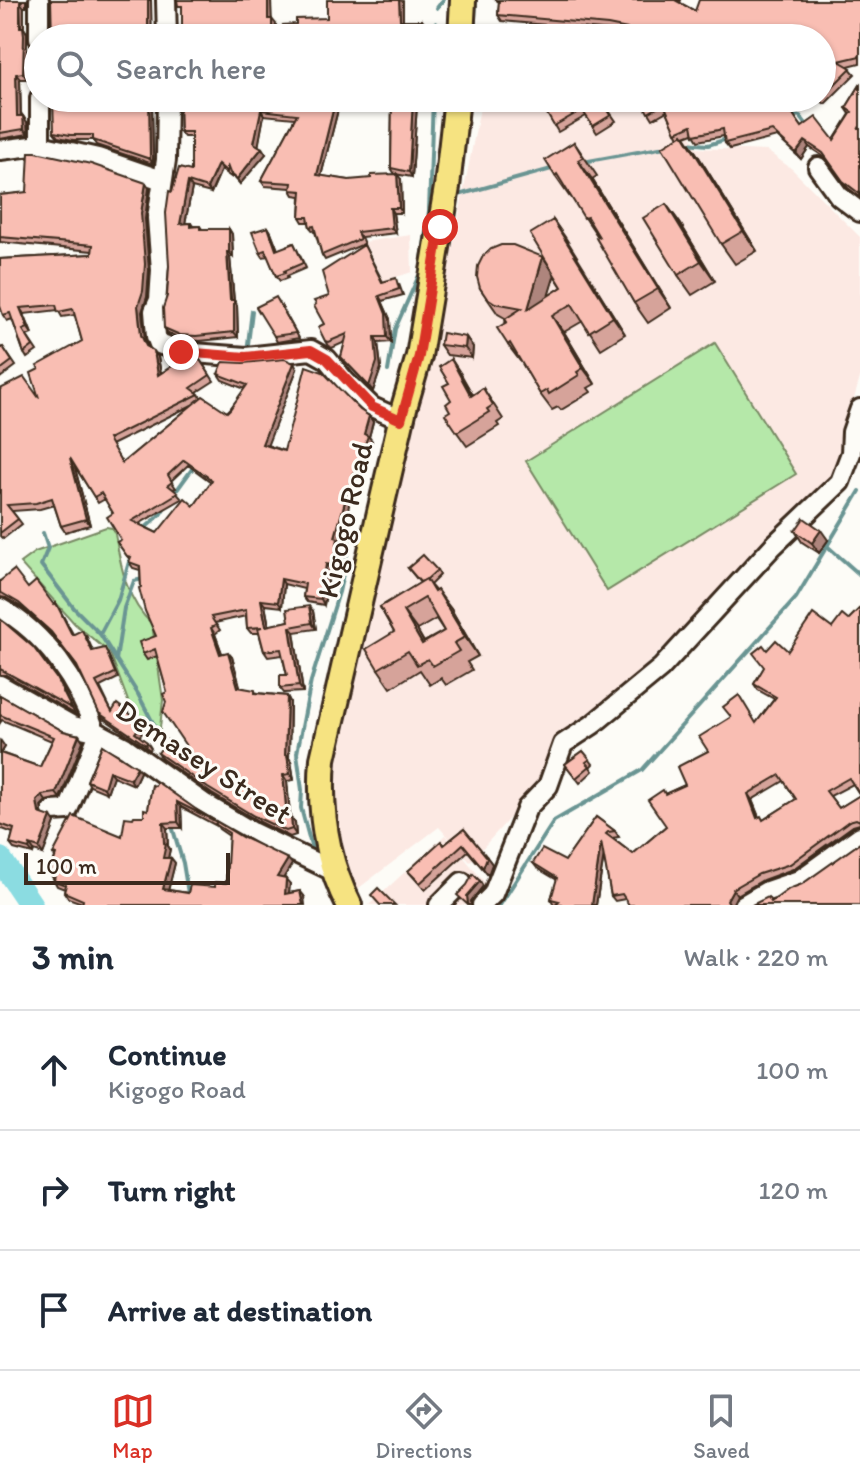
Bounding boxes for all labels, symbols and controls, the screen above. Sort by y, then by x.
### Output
search box [24,24,836,112]
icon: search [52,46,96,90]
text: Search here [116,50,266,87]
route start [422,209,458,245]
route end [163,334,199,370]
street label: Kigogo Road [309,438,380,602]
street label: Demasey Street [109,691,299,832]
scale bar [24,849,230,885]
text: 100 m [36,853,97,880]
text: 3 min [32,937,114,978]
text: Walk · 220 m [684,941,828,973]
text: Continue [108,1036,227,1073]
icon: ahead [32,1048,76,1092]
text: 100 m [756,1054,828,1086]
text: Kigogo Road [108,1073,246,1105]
icon: right [32,1168,76,1212]
text: Turn right [108,1172,236,1209]
text: 120 m [759,1174,828,1206]
icon: arrive [32,1288,76,1332]
text: Arrive at destination [108,1292,372,1329]
tab: Map [111,1389,155,1464]
tab: Directions [376,1389,472,1464]
tab: Saved [693,1389,749,1464]

